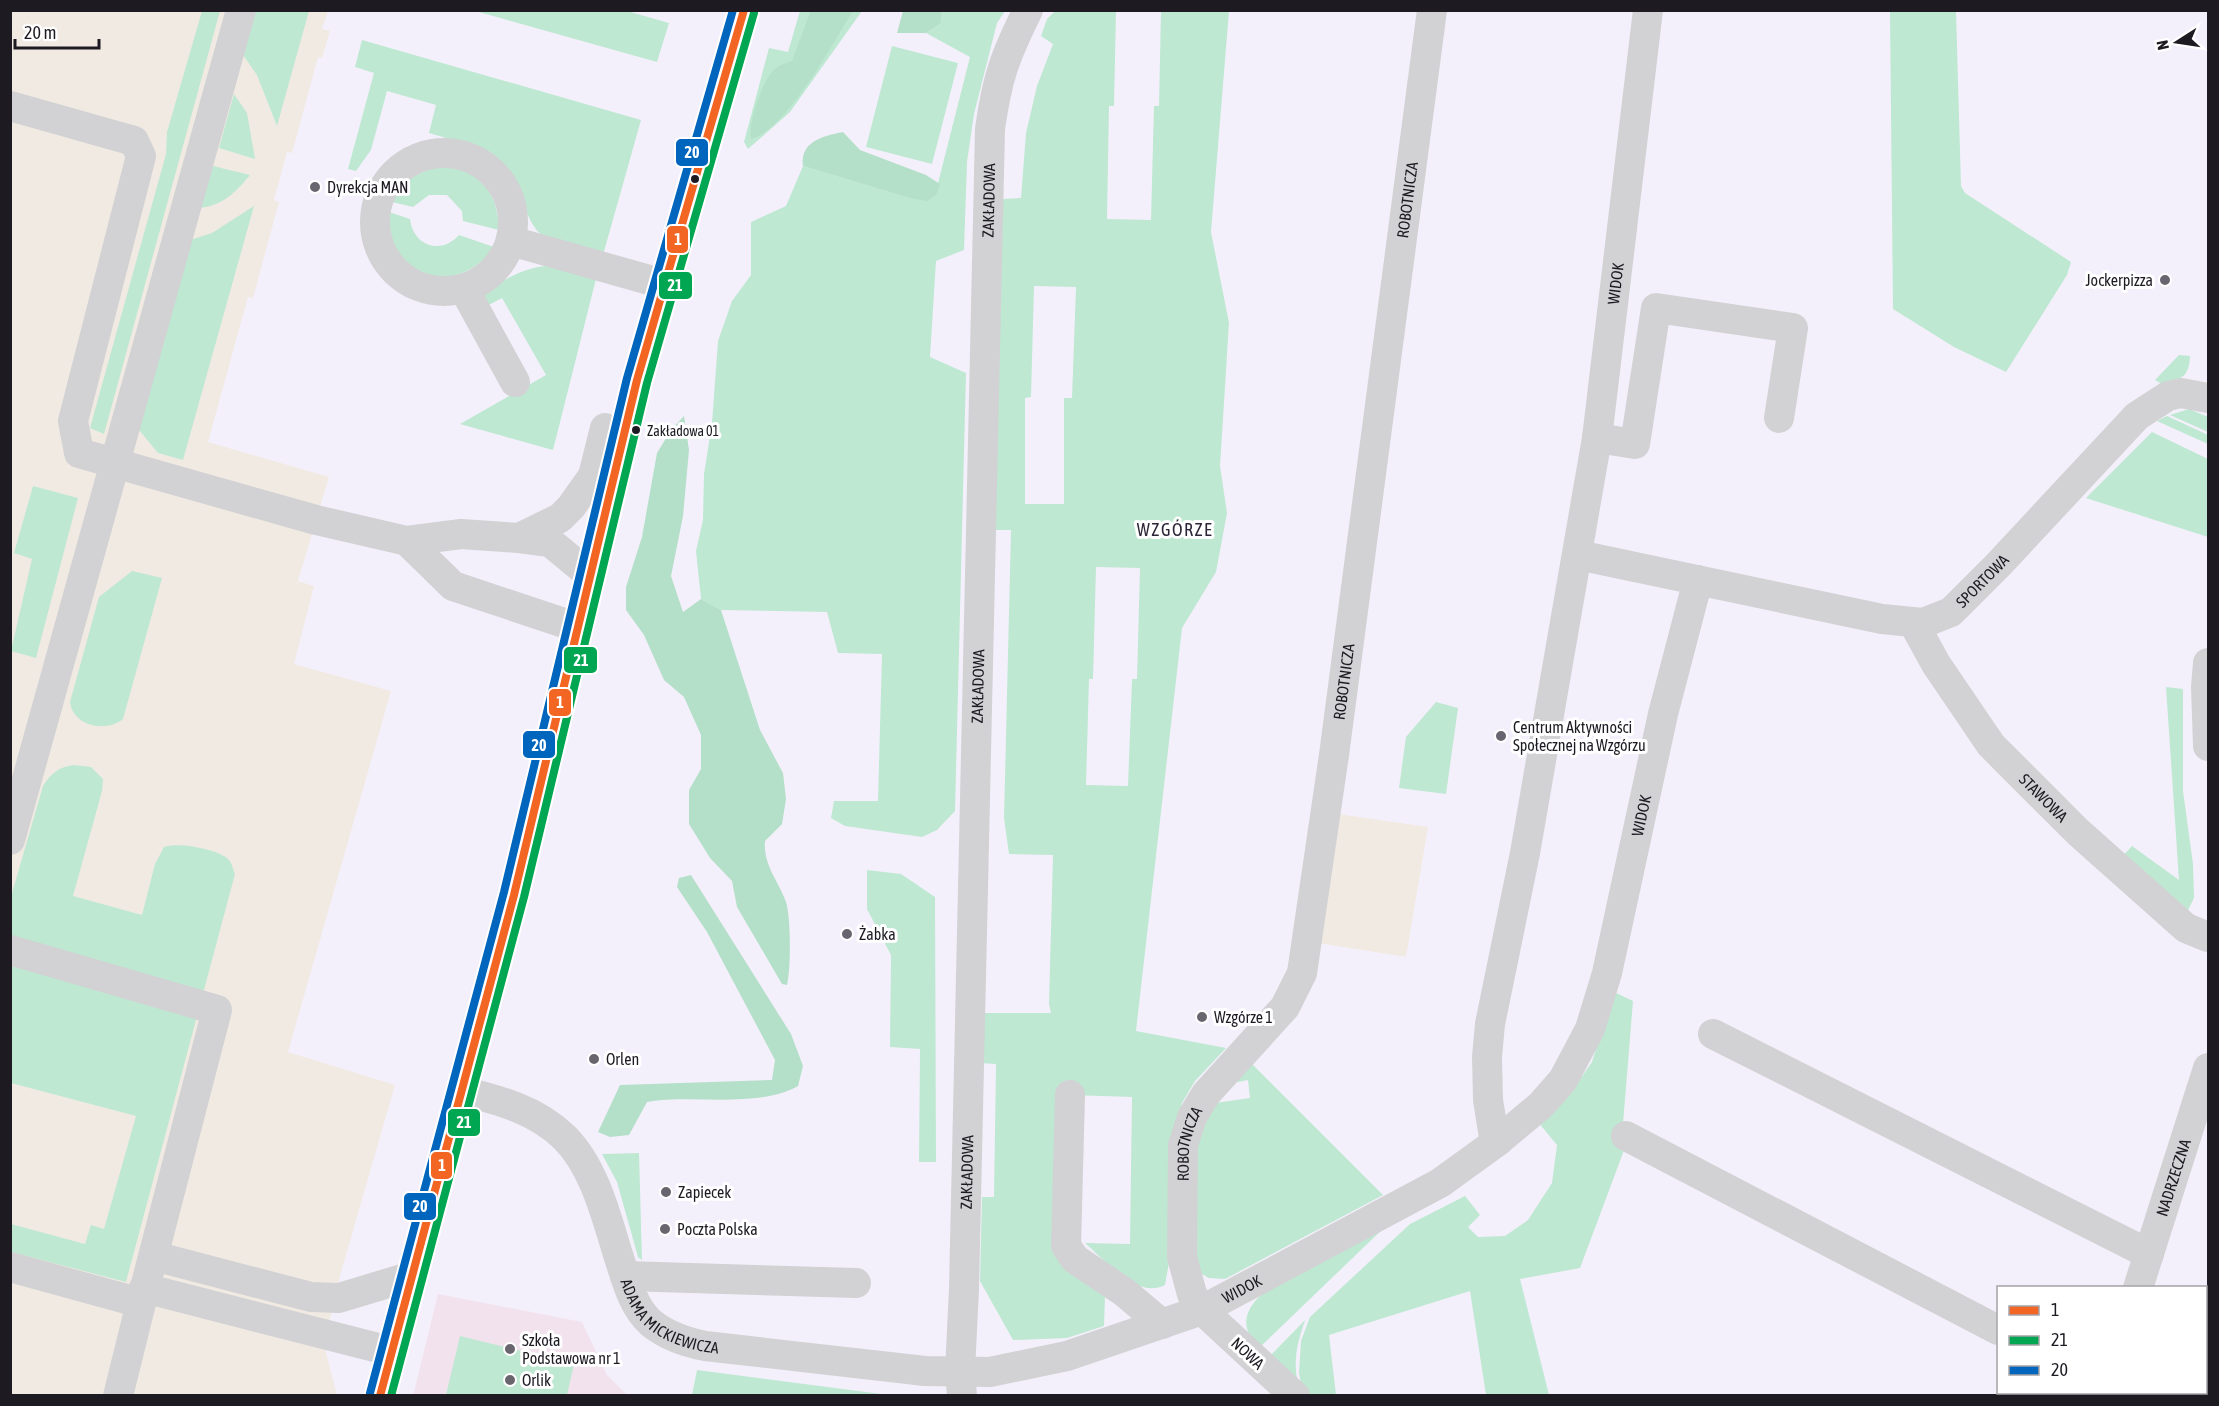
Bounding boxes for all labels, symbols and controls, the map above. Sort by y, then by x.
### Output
scale bar [15,12,99,50]
north arrow [2147,12,2207,72]
text: 20 m [24,22,56,43]
text: N [2153,39,2172,52]
line badge: 20 [675,138,709,167]
text: 20 [684,143,700,161]
street label: ROBOTNICZA [1393,161,1421,239]
street label: ZAKŁADOWA [979,163,998,238]
unlabelled marker [689,173,701,185]
place label: Dyrekcja MAN [327,178,409,197]
marker: Dyrekcja MAN [308,180,322,194]
line badge: 1 [666,225,689,254]
text: 1 [674,230,682,248]
street label: WIDOK [1604,262,1627,305]
line badge: 21 [658,271,693,300]
place label: Jockerpizza [2086,271,2153,290]
marker: Jockerpizza [2158,273,2172,287]
text: 21 [667,276,683,294]
place label: Zakładowa 01 [647,423,719,439]
marker: Zakładowa 01 [630,424,642,436]
district label: WZGÓRZE [1137,519,1213,540]
street label: SPORTOWA [1952,551,2012,611]
street label: ROBOTNICZA [1330,642,1358,721]
line badge: 21 [563,646,598,674]
street label: ZAKŁADOWA [968,649,987,724]
text: 21 [573,651,589,669]
line badge: 1 [548,688,572,717]
text: 1 [556,693,564,711]
place label: Centrum Aktywności Społecznej na Wzgórzu [1513,718,1646,755]
marker: Centrum Aktywności Społecznej na Wzgórzu [1494,729,1508,743]
line badge: 20 [522,730,556,759]
text: 20 [531,736,547,754]
street label: STAWOWA [2016,770,2071,825]
street label: WIDOK [1628,793,1654,838]
place label: Żabka [859,925,896,943]
marker: Żabka [840,927,854,941]
place label: Wzgórze 1 [1214,1008,1273,1027]
marker: Wzgórze 1 [1195,1010,1209,1024]
place label: Orlen [606,1050,639,1068]
marker: Orlen [587,1052,601,1066]
street label: ROBOTNICZA [1174,1103,1206,1181]
line badge: 21 [447,1108,481,1137]
text: 21 [456,1113,472,1131]
street label: ZAKŁADOWA [957,1135,976,1210]
street label: NADRZECZNA [2152,1136,2194,1218]
line badge: 1 [430,1151,453,1180]
text: 1 [438,1156,446,1174]
place label: Zapiecek [678,1183,731,1202]
marker: Zapiecek [659,1185,673,1199]
line badge: 20 [403,1192,437,1221]
text: 20 [412,1197,428,1215]
place label: Poczta Polska [677,1220,758,1238]
marker: Poczta Polska [658,1222,672,1236]
street label: WIDOK [1219,1271,1265,1307]
street label: ADAMA MICKIEWICZA [617,1276,720,1357]
legend [1997,1286,2207,1394]
text: 1 [2051,1299,2059,1320]
text: 21 [2051,1329,2068,1350]
place label: Szkoła Podstawowa nr 1 [522,1331,620,1367]
street label: NOWA [1228,1334,1268,1373]
marker: Szkoła Podstawowa nr 1 [503,1342,517,1356]
text: 20 [2051,1359,2068,1380]
place label: Orlik [522,1371,551,1389]
marker: Orlik [503,1373,517,1387]

